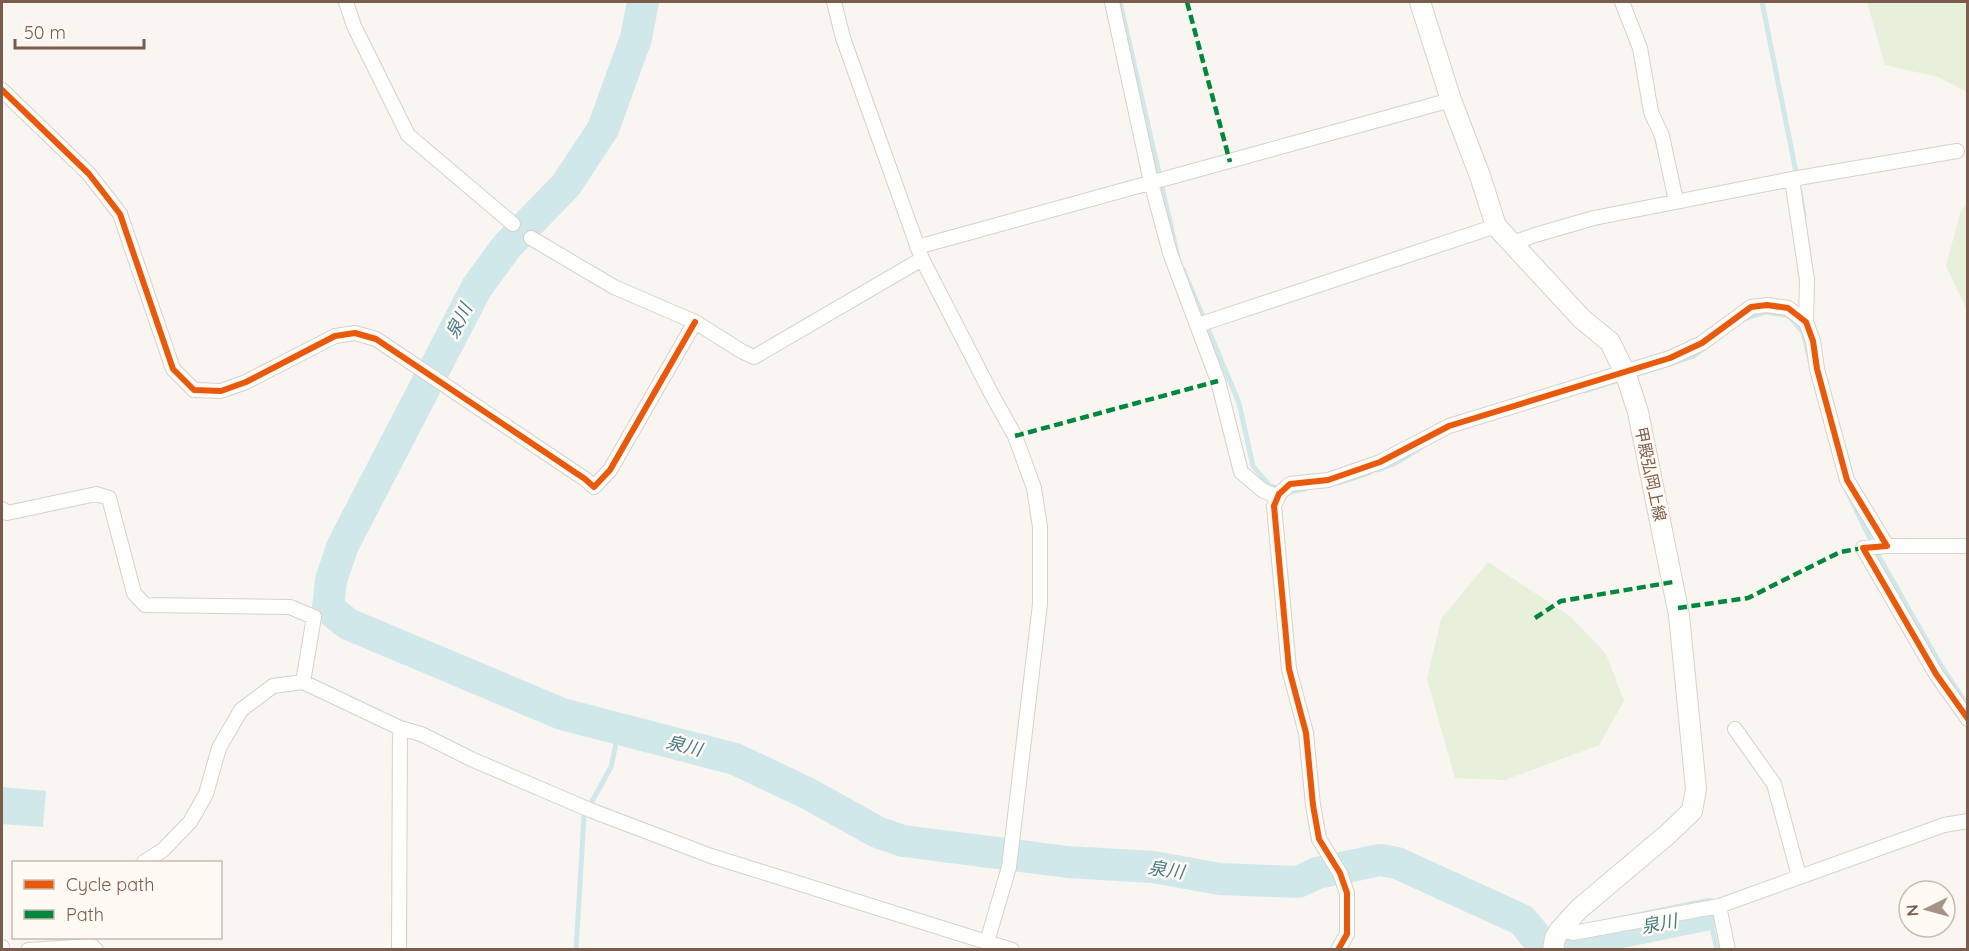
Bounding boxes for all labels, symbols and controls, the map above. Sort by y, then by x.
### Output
scale bar [15,12,144,50]
text: 50 m [24,21,66,44]
water label: 泉川 [440,298,478,342]
street label: 甲殿弘岡上線 [1631,425,1671,523]
water label: 泉川 [664,730,706,762]
water label: 泉川 [1147,856,1187,884]
legend [12,861,222,939]
text: Cycle path [66,873,154,896]
north arrow [1897,879,1957,939]
text: Path [66,903,104,926]
text: N [1902,904,1923,917]
water label: 泉川 [1639,908,1681,938]

